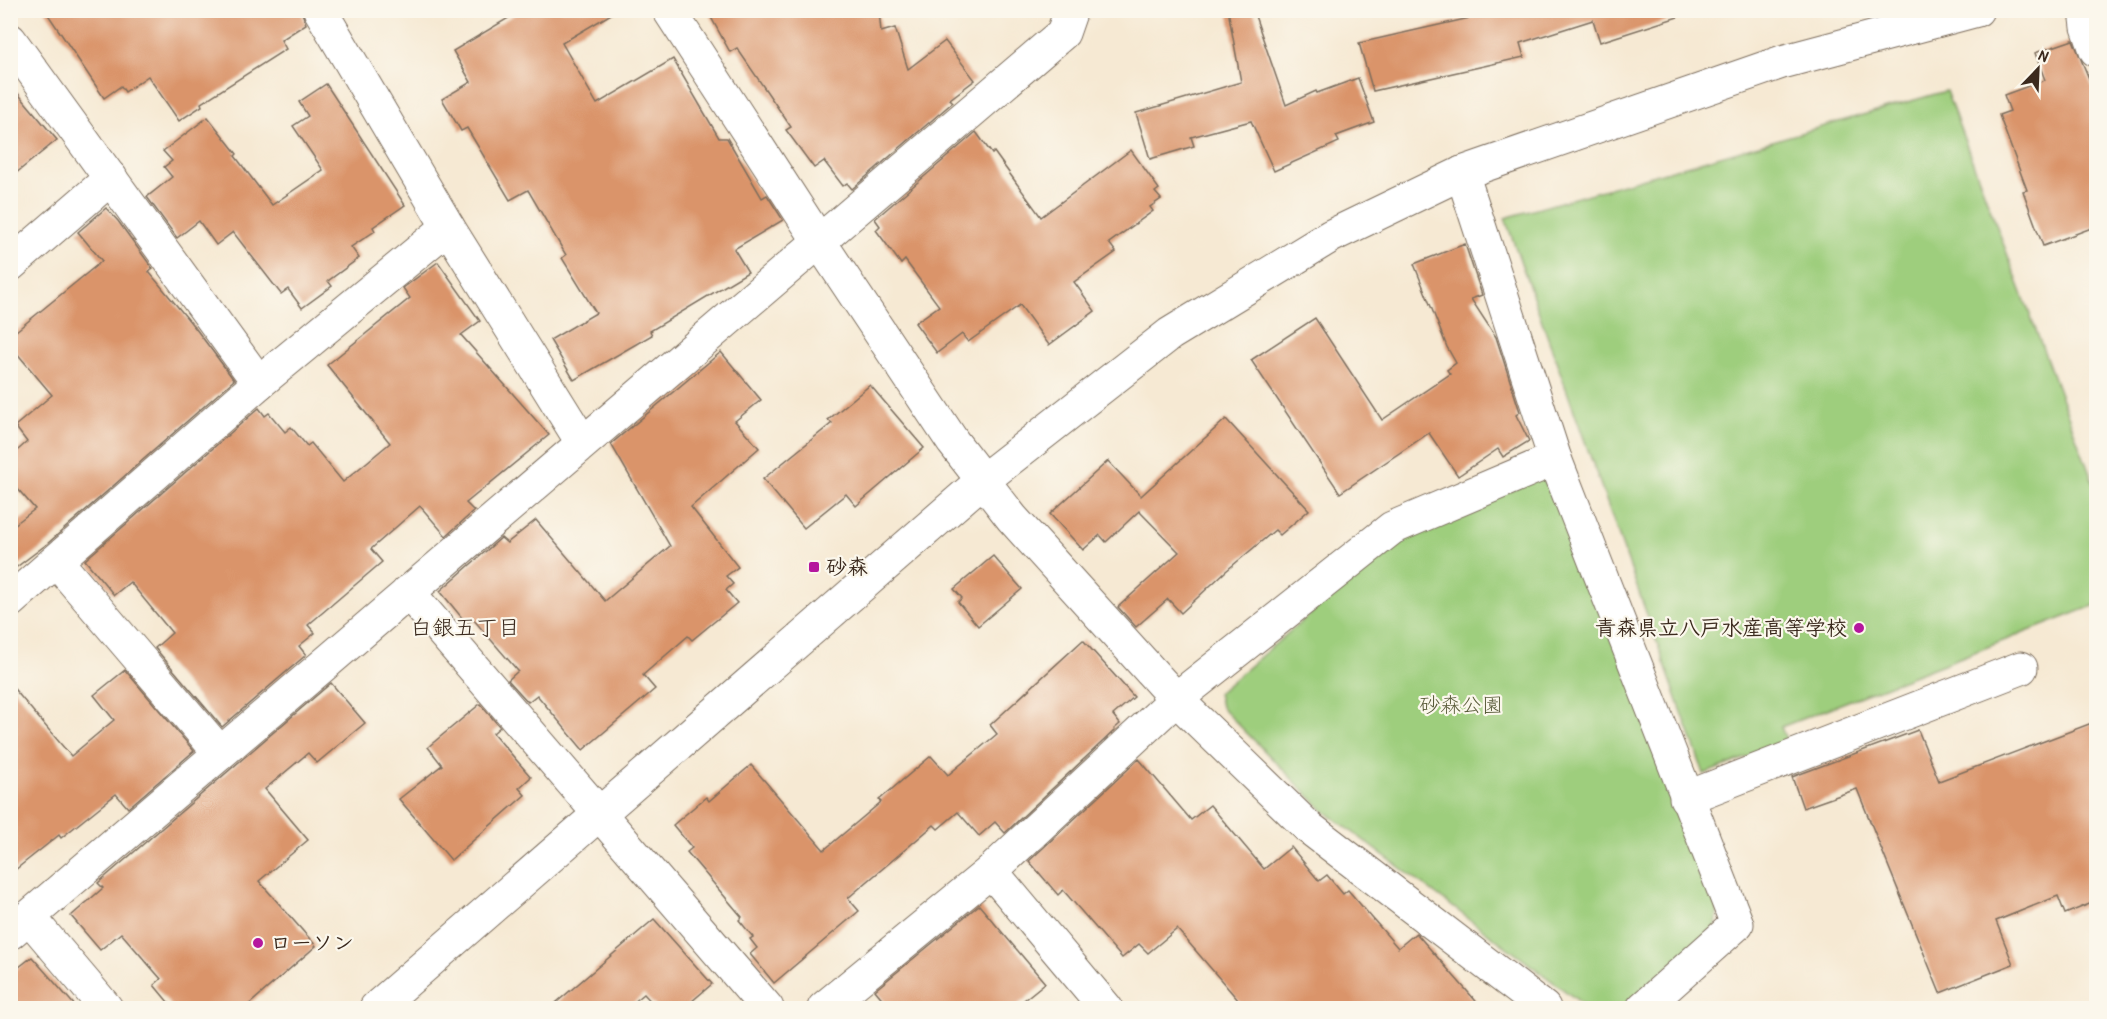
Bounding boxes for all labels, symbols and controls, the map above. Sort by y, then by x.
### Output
north arrow [2008,39,2068,99]
text: N [2036,43,2053,67]
place label: 砂森 [826,552,868,581]
marker: 砂森 [807,560,821,574]
district label: 白銀五丁目 [410,612,520,642]
place label: 青森県立八戸水産高等学校 [1595,613,1847,642]
marker: 青森県立八戸水産高等学校 [1852,621,1866,635]
park label: 砂森公園 [1419,690,1503,719]
place label: ローソン [270,928,354,957]
marker: ローソン [251,936,265,950]

